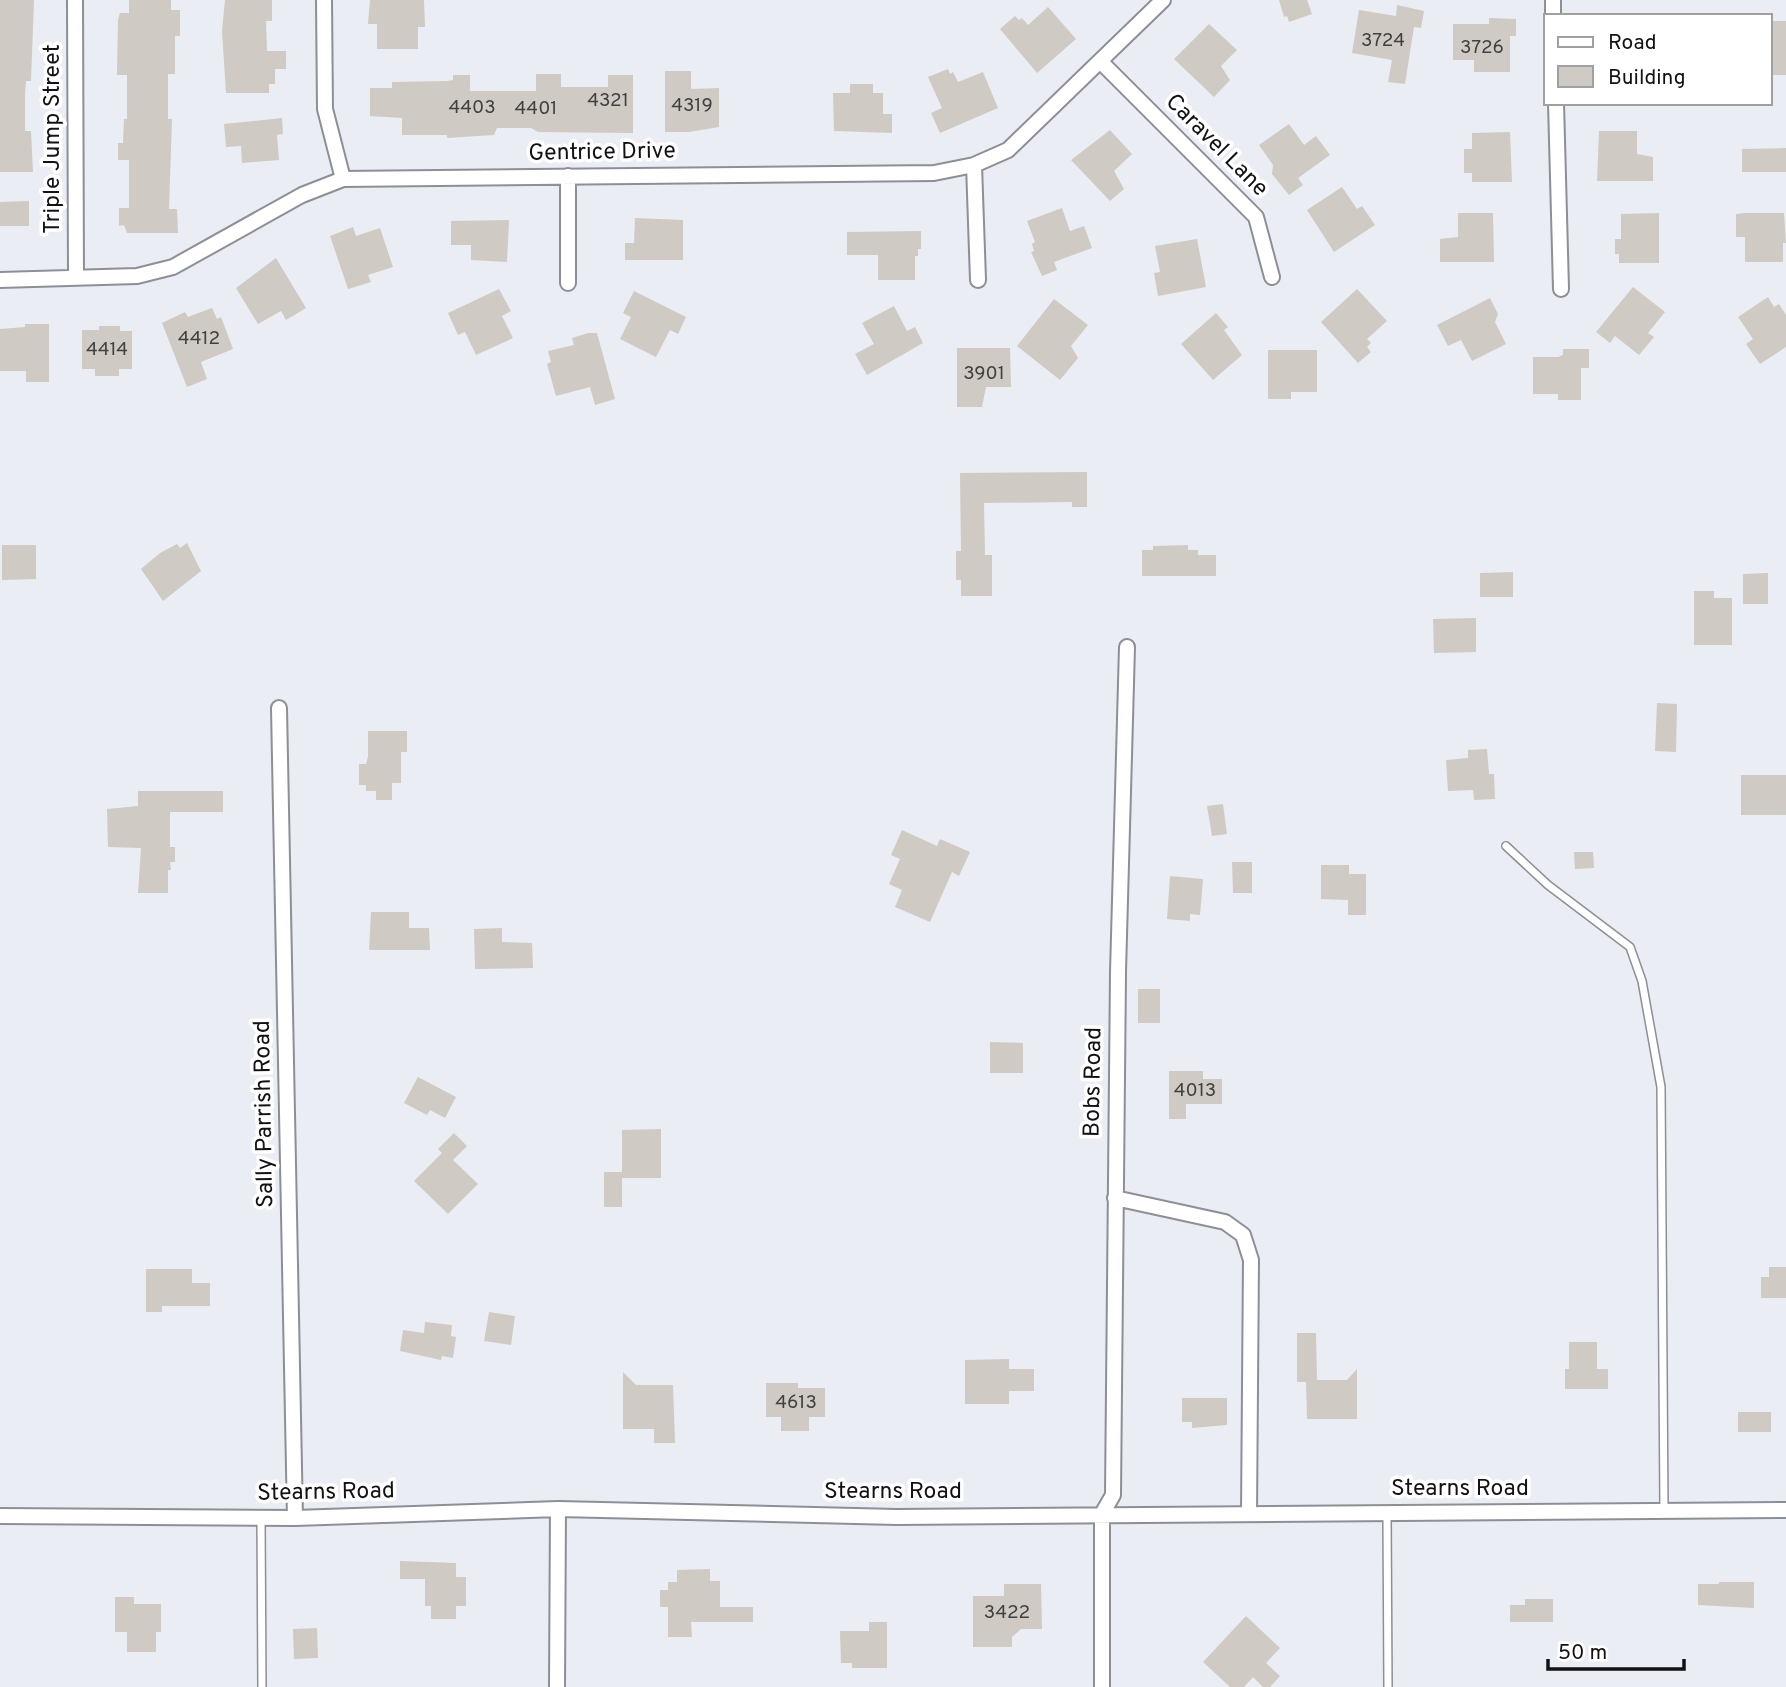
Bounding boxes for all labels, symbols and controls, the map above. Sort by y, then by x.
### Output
legend [1544,14,1772,105]
house number: 3724 [1361,29,1405,53]
text: Road [1608,30,1657,57]
house number: 3726 [1460,36,1504,60]
street label: Triple Jump Street [39,44,68,234]
text: Building [1608,65,1686,92]
street label: Caravel Lane [1158,88,1274,204]
house number: 4321 [587,89,629,113]
house number: 4319 [671,94,713,118]
house number: 4403 [448,96,496,120]
house number: 4401 [515,97,557,121]
street label: Gentrice Drive [528,137,676,169]
house number: 4412 [178,327,220,351]
house number: 4414 [86,338,128,362]
house number: 3901 [963,362,1005,386]
street label: Sally Parrish Road [249,1020,281,1208]
street label: Bobs Road [1079,1027,1109,1137]
house number: 4013 [1174,1079,1216,1103]
house number: 4613 [775,1391,817,1415]
street label: Stearns Road [1391,1475,1529,1504]
street label: Stearns Road [257,1477,395,1509]
street label: Stearns Road [824,1478,962,1507]
house number: 3422 [984,1601,1030,1625]
scale bar [1548,1628,1684,1672]
text: 50 m [1558,1640,1607,1667]

